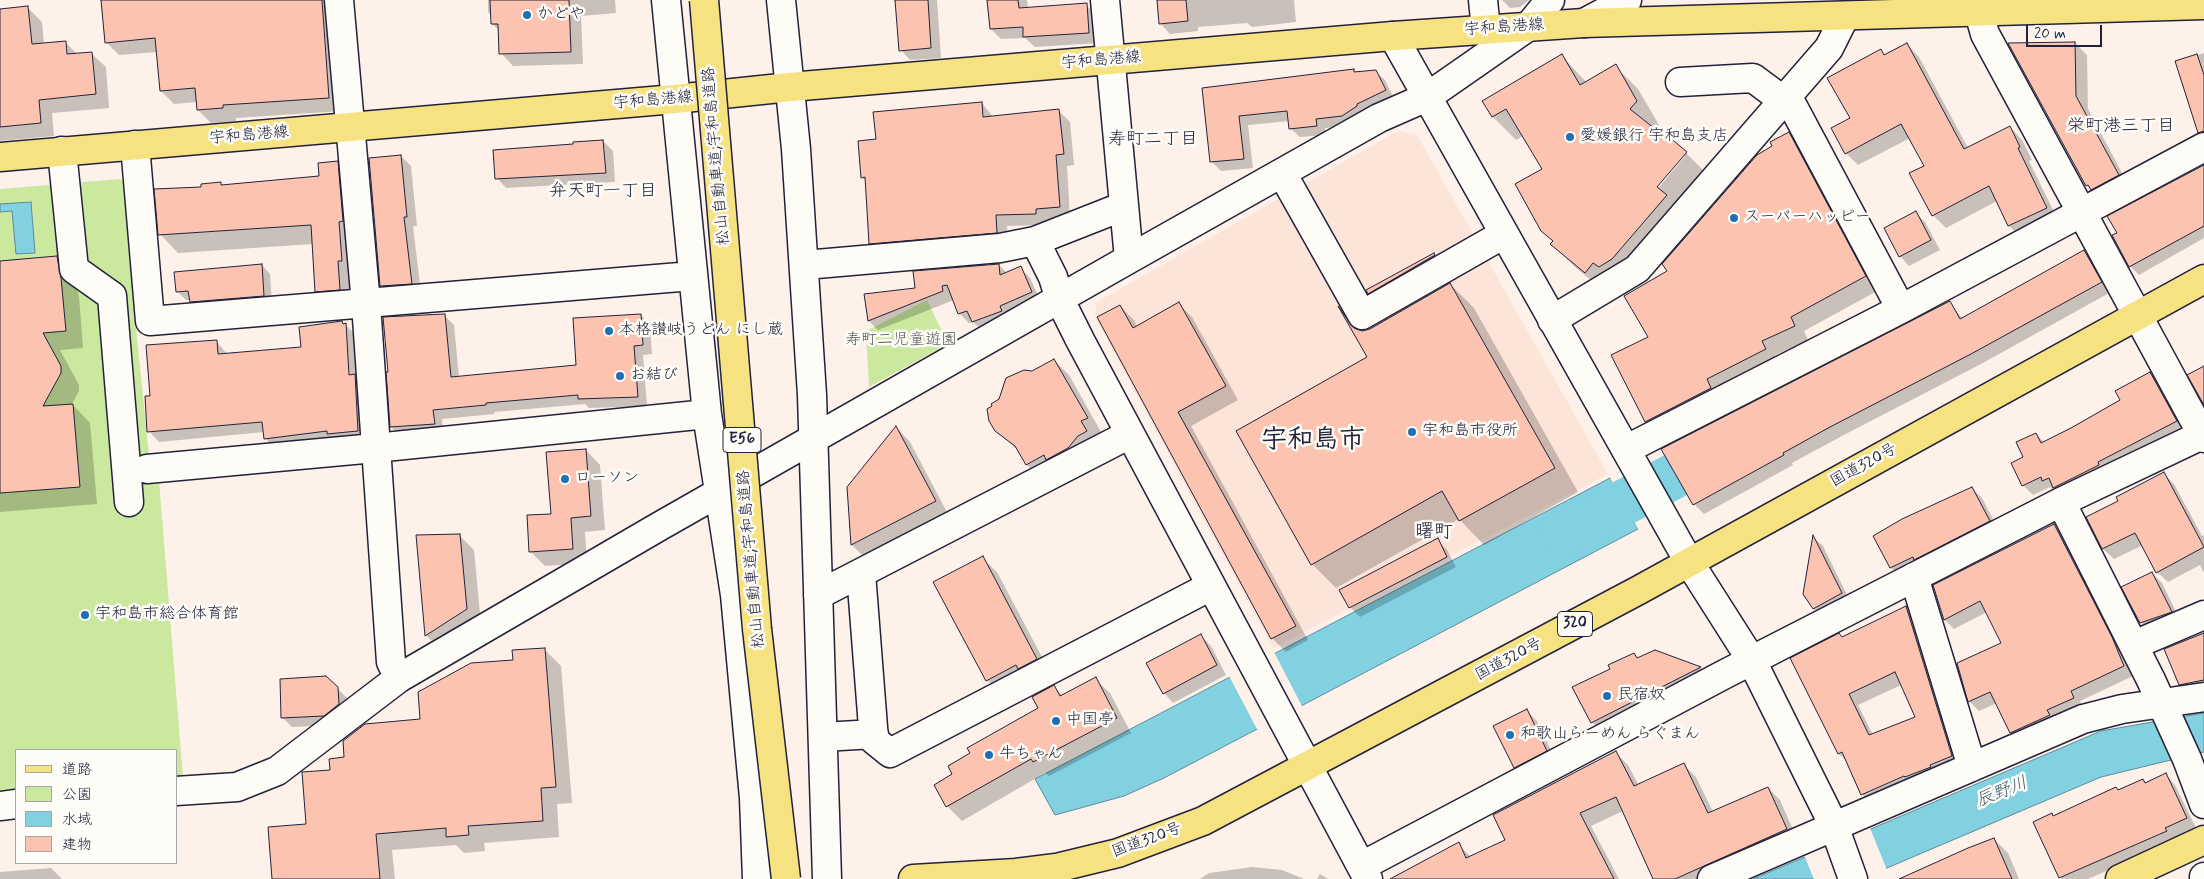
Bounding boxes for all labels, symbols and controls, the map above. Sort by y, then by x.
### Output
place label: かどや [537,5,585,25]
marker: かどや [521,9,533,21]
scale bar [2029,15,2105,47]
street label: 宇和島港線 [1463,16,1545,40]
text: 20 m [2034,24,2066,44]
street label: 宇和島港線 [1060,48,1142,74]
street label: 松山自動車道;宇和島道路 [700,66,734,246]
street label: 宇和島港線 [612,88,694,114]
district label: 栄町港三丁目 [2067,116,2175,138]
street label: 宇和島港線 [208,123,290,149]
place label: 愛媛銀行 宇和島支店 [1580,127,1728,147]
district label: 寿町二丁目 [1108,129,1198,151]
marker: 愛媛銀行 宇和島支店 [1564,131,1576,143]
district label: 弁天町一丁目 [549,181,657,203]
place label: スーパーハッピー [1744,208,1871,228]
marker: スーパーハッピー [1728,212,1740,224]
place label: 本格讃岐うどん にし蔵 [619,321,783,341]
marker: 本格讃岐うどん にし蔵 [603,325,615,337]
park label: 寿町二児童遊園 [845,331,957,351]
place label: お結び [630,366,678,386]
marker: お結び [614,370,626,382]
place label: 宇和島市役所 [1422,422,1518,442]
district label: 宇和島市 [1261,426,1365,458]
marker: 宇和島市役所 [1406,426,1418,438]
road number: E56 [723,428,761,452]
street label: 国道320号 [1827,440,1901,492]
place label: ローソン [575,469,639,489]
street label: 松山自動車道;宇和島道路 [735,469,769,649]
marker: ローソン [559,473,571,485]
district label: 曙町 [1415,522,1453,544]
place label: 宇和島市総合体育館 [95,605,239,625]
marker: 宇和島市総合体育館 [79,609,91,621]
road number: 320 [1558,612,1592,636]
street label: 国道320号 [1472,634,1546,686]
place label: 民宿奴 [1617,686,1665,706]
marker: 民宿奴 [1601,690,1613,702]
place label: 中国亭 [1066,711,1114,731]
marker: 中国亭 [1050,715,1062,727]
place label: 和歌山らーめん らぐまん [1520,725,1700,745]
marker: 和歌山らーめん らぐまん [1504,729,1516,741]
place label: 牛ちゃん [999,745,1063,765]
legend [15,749,178,864]
marker: 牛ちゃん [983,749,995,761]
text: 道路 [62,760,92,780]
water label: 辰野川 [1973,773,2031,813]
text: 公園 [62,785,92,805]
text: 水域 [62,810,92,830]
street label: 国道320号 [1109,819,1185,863]
text: 建物 [62,835,92,855]

